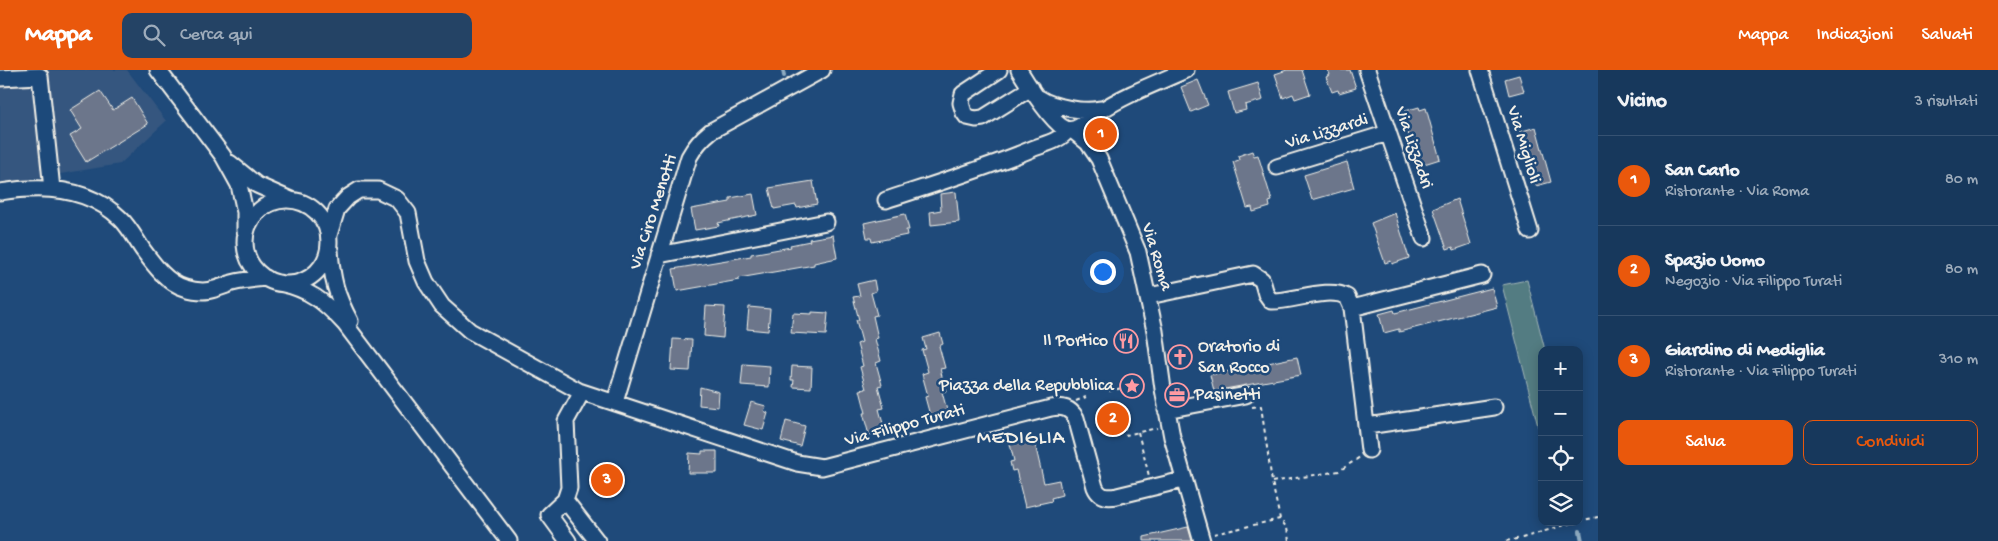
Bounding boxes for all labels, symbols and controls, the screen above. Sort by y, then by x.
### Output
search box [122,13,472,58]
text: Mappa [25,21,92,50]
icon: search [140,21,168,49]
text: Cerca qui [180,24,253,47]
text: Mappa [1738,25,1788,46]
text: Indicazioni [1816,25,1894,46]
text: Salvati [1922,25,1973,46]
text: Vicino [1618,90,1667,115]
text: 3 risultati [1914,93,1978,112]
street label: Via Lizzadri [1389,103,1437,192]
street label: Via Miglioli [1501,103,1545,186]
street label: Via Lizzardi [1282,109,1371,155]
pin: 1 [1085,115,1117,153]
street label: Via Ciro Menotti [625,152,683,273]
text: San Carlo [1665,160,1740,183]
text: 1 [1631,171,1637,190]
text: 80 m [1945,171,1978,190]
text: Ristorante · Via Roma [1665,183,1809,202]
street label: Via Roma [1135,220,1177,294]
text: Spazio Uomo [1665,250,1765,273]
your location [1090,259,1116,285]
text: 2 [1630,261,1638,280]
text: 80 m [1945,261,1978,280]
text: Negozio · Via Filippo Turati [1665,273,1842,292]
restaurant icon: Il Portico [1113,328,1139,354]
place label: Il Portico [1043,331,1108,352]
place label: Oratorio di San Rocco [1198,337,1280,379]
text: Giardino di Mediglia [1665,340,1825,363]
church icon: Oratorio di San Rocco [1167,344,1193,370]
map controls [1538,346,1583,526]
button: + [1538,346,1583,391]
text: 3 [1630,351,1638,370]
text: 310 m [1939,351,1978,370]
text: Ristorante · Via Filippo Turati [1665,363,1857,382]
place icon: Piazza della Repubblica [1119,373,1145,399]
place label: Piazza della Repubblica [938,376,1115,397]
office icon: Pasinetti [1164,382,1190,408]
place label: Pasinetti [1193,385,1261,406]
button: − [1538,391,1583,436]
street label: Via Filippo Turati [842,400,967,452]
pin: 2 [1097,400,1129,438]
button: Salva [1618,420,1793,465]
button: Condividi [1803,420,1978,465]
district label: MEDIGLIA [977,428,1066,451]
button: locate [1538,436,1583,481]
pin: 3 [591,461,623,499]
button: layers [1538,481,1583,526]

